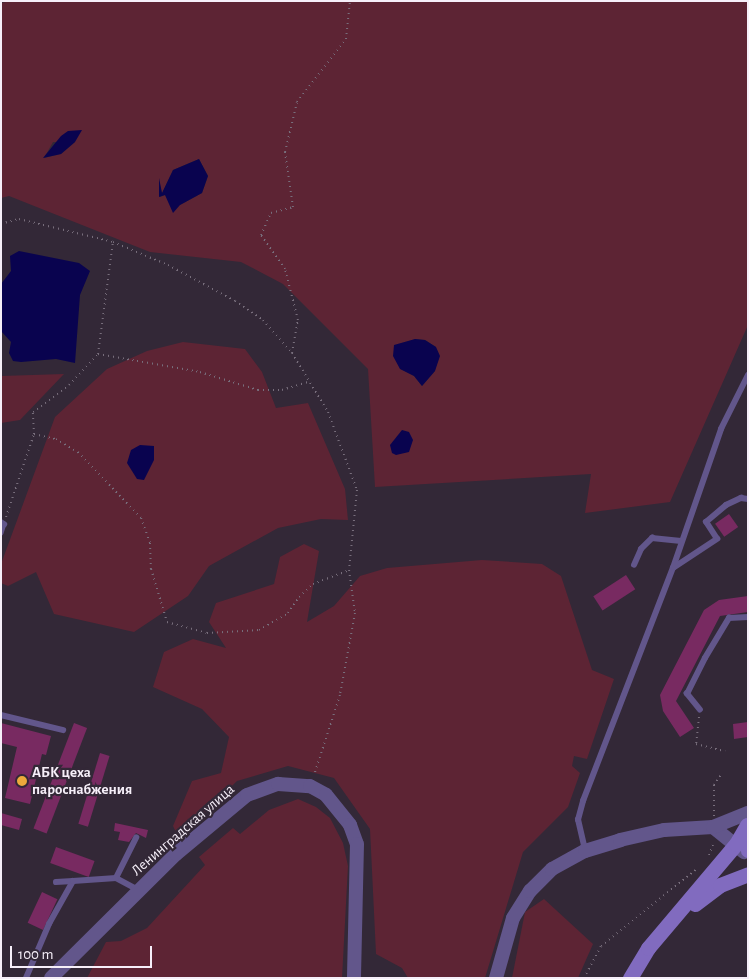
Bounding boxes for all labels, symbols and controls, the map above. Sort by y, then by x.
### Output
place label: АБК цеха пароснабжения [32,763,132,798]
marker: АБК цеха пароснабжения [16,775,28,787]
street label: Ленинградская улица [128,780,238,880]
scale bar [12,936,155,968]
text: 100 m [18,947,53,962]

